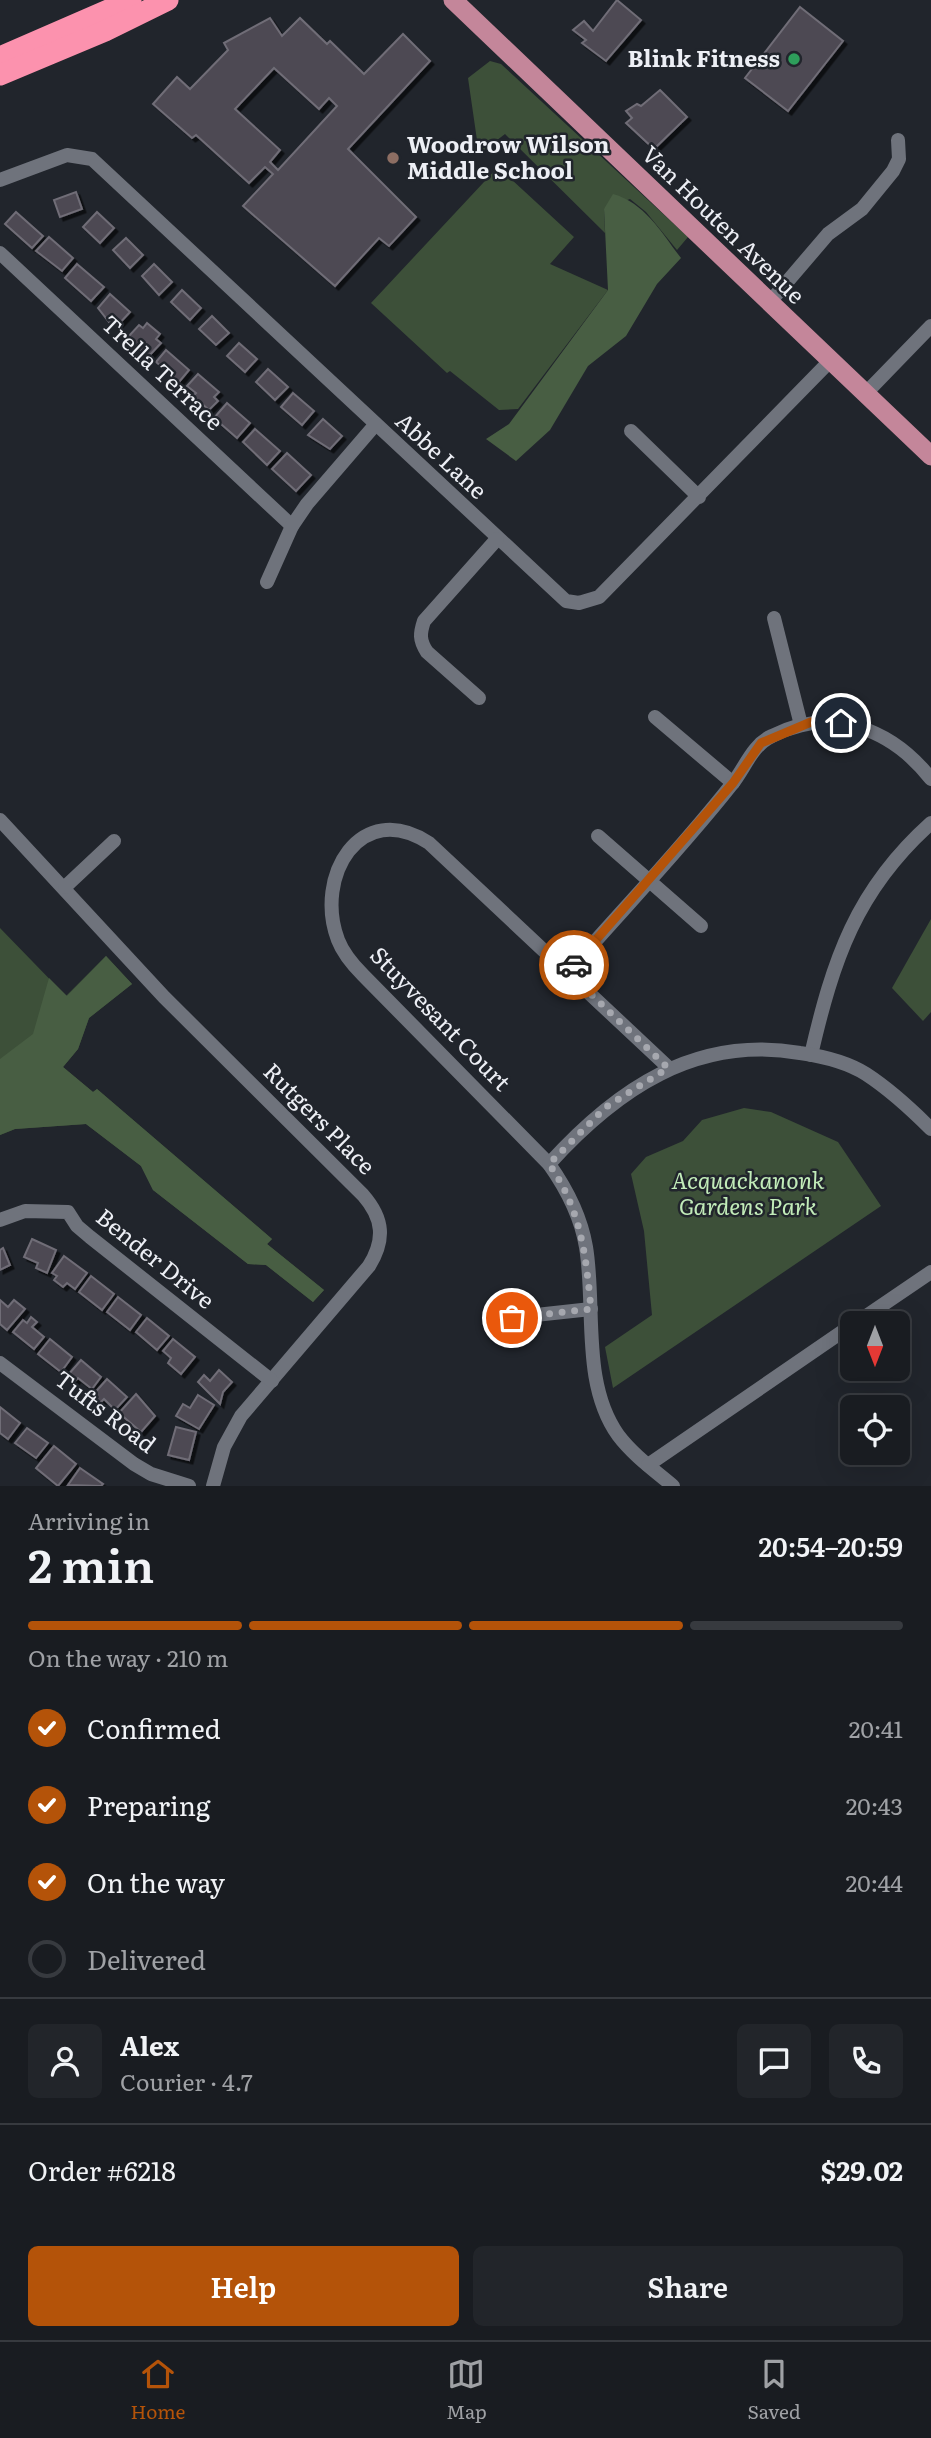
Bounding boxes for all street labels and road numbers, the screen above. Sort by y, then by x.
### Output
street label: Van Houten Avenue [635,137,814,311]
street label: Trella Terrace [95,306,232,437]
street label: Abbe Lane [389,403,496,506]
street label: Stuyvesant Court [363,938,520,1098]
street label: Rutgers Place [257,1054,384,1181]
street label: Bender Drive [90,1199,223,1316]
street label: Tufts Road [49,1361,164,1460]

